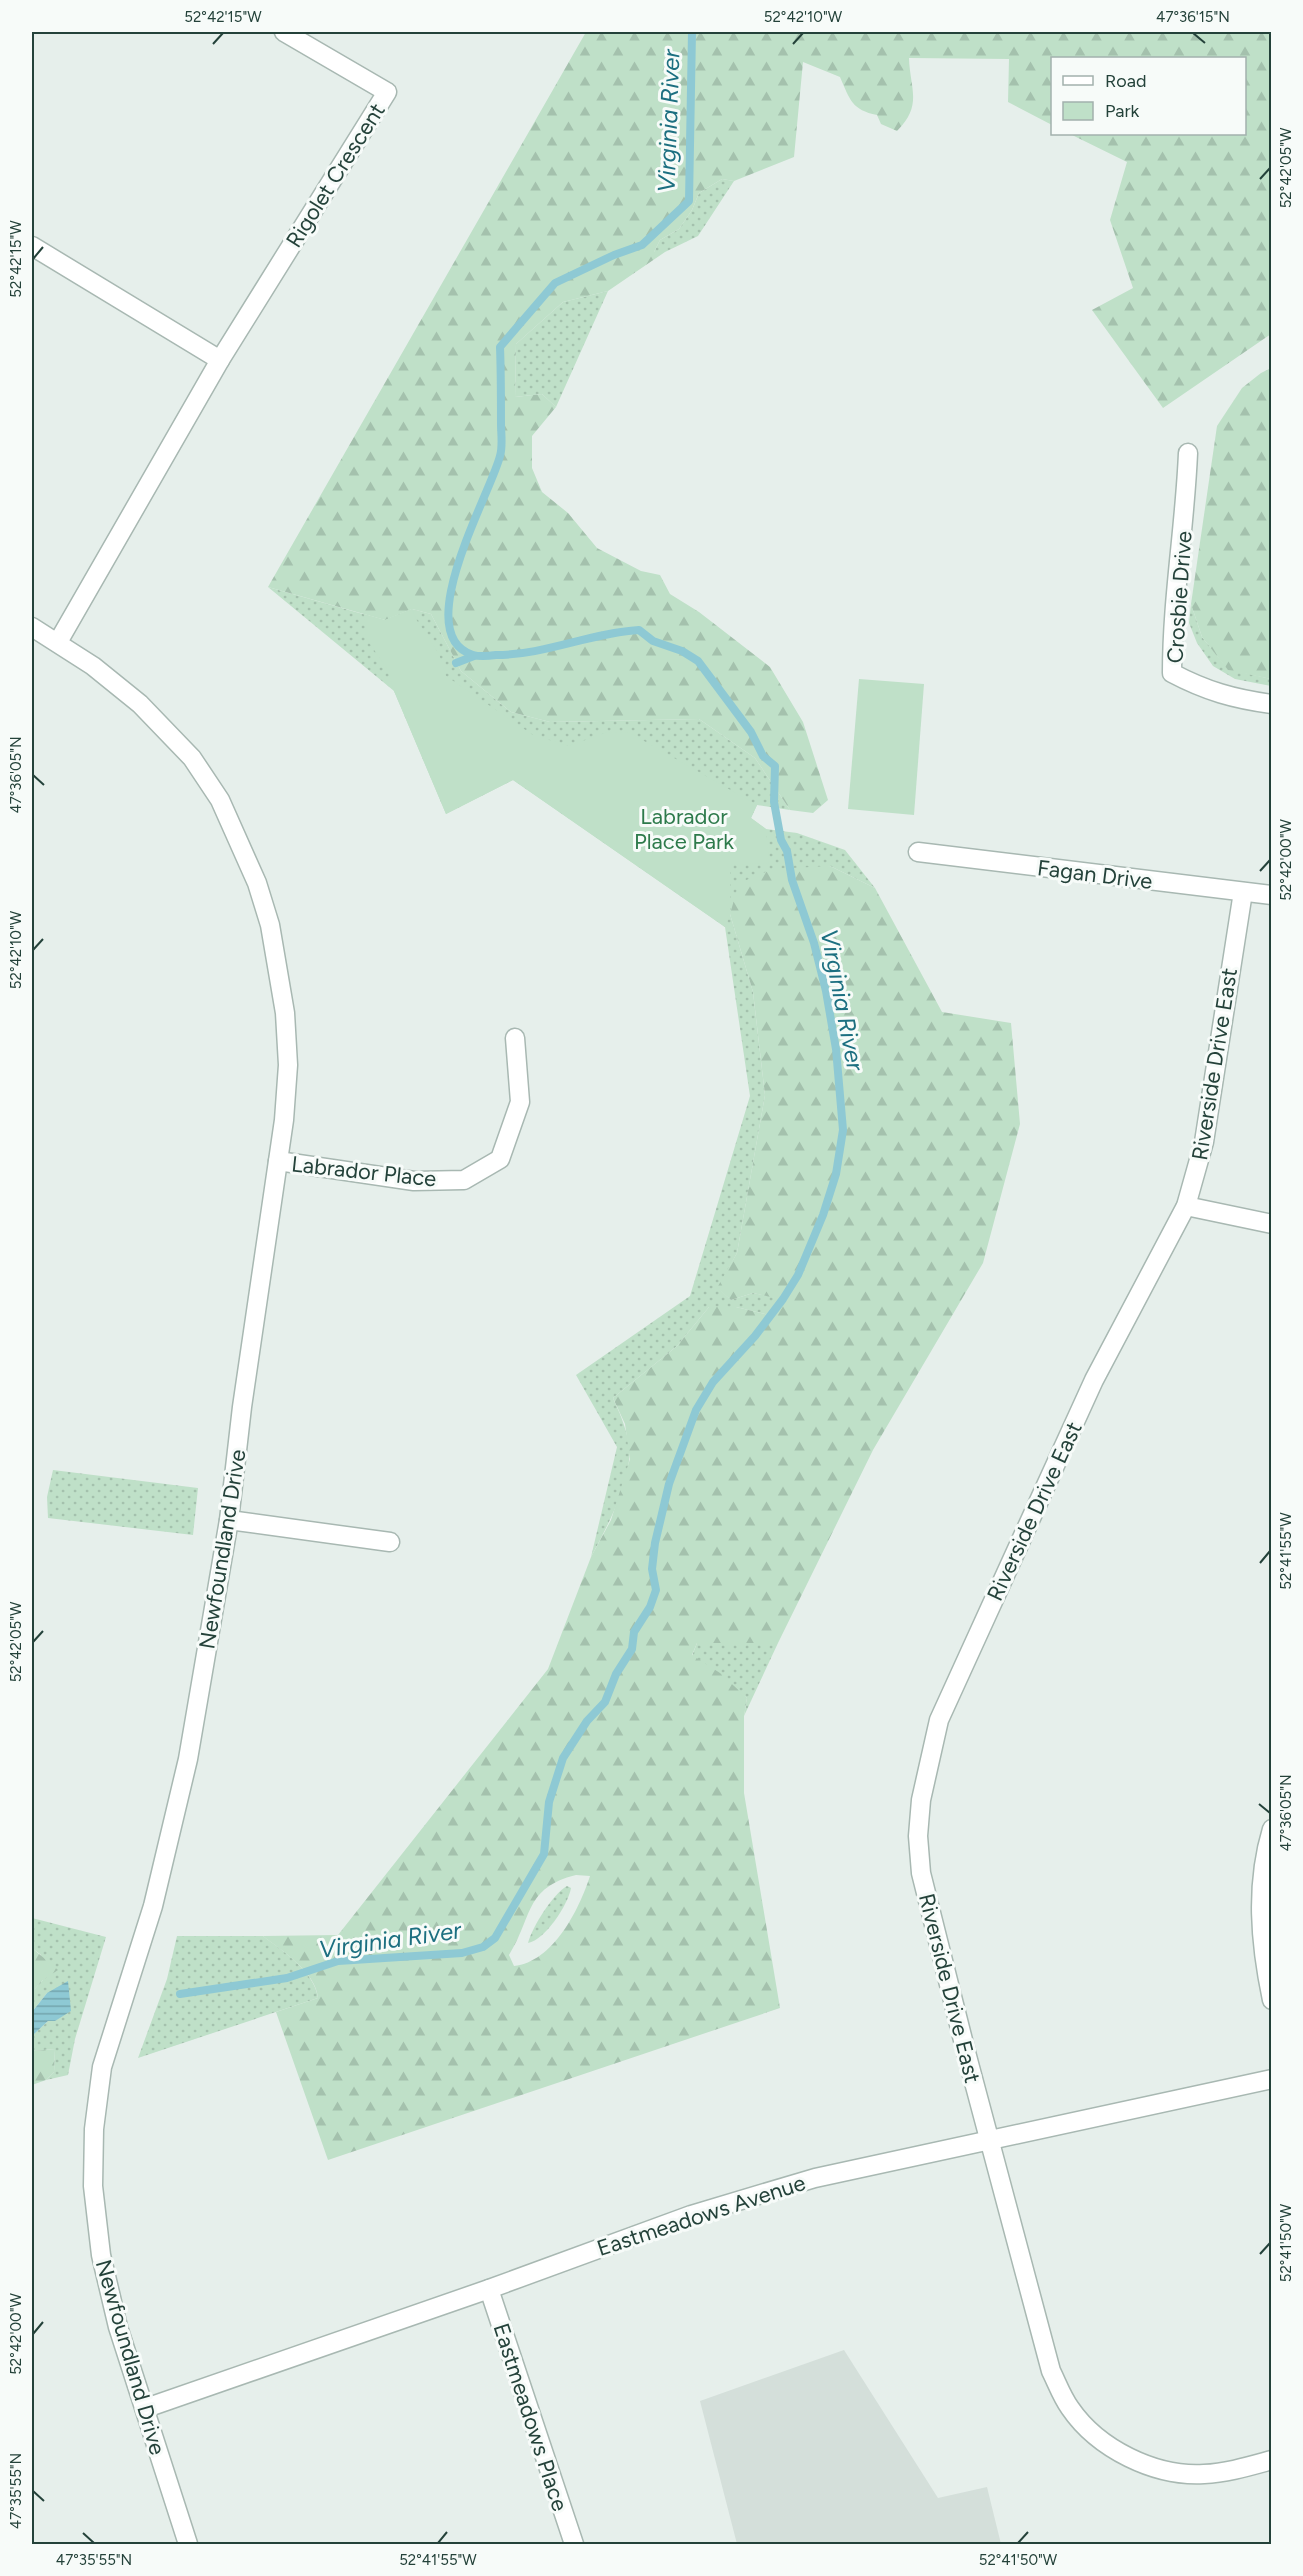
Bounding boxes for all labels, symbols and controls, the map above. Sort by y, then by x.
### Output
text: 52°42'15"W [184,8,262,26]
text: 52°42'10"W [764,8,843,26]
text: 47°36'15"N [1156,8,1230,26]
water label: Virginia River [652,48,686,193]
legend [1051,57,1246,135]
text: Road [1105,70,1146,92]
street label: Rigolet Crescent [280,98,391,252]
text: Park [1105,100,1140,122]
text: 52°42'05"W [1277,127,1295,208]
text: 52°42'15"W [7,220,25,298]
street label: Crosbie Drive [1161,530,1198,664]
text: 47°36'05"N [7,736,25,814]
park label: Labrador Place Park [634,803,734,855]
text: 52°42'00"W [1277,819,1295,901]
street label: Fagan Drive [1036,854,1154,895]
text: 52°42'10"W [7,910,25,989]
water label: Virginia River [815,927,871,1074]
street label: Riverside Drive East [1186,966,1243,1162]
street label: Labrador Place [290,1150,438,1193]
street label: Riverside Drive East [981,1417,1088,1605]
street label: Newfoundland Drive [193,1447,252,1651]
text: 52°41'55"W [1277,1512,1295,1590]
text: 52°42'05"W [7,1601,25,1682]
text: 47°36'05"N [1277,1774,1295,1852]
street label: Riverside Drive East [913,1891,986,2086]
water label: Virginia River [317,1915,464,1964]
street label: Eastmeadows Avenue [594,2169,809,2262]
text: 52°41'50"W [1277,2203,1295,2282]
street label: Newfoundland Drive [90,2256,171,2458]
text: 52°42'00"W [7,2293,25,2375]
street label: Eastmeadows Place [487,2320,574,2514]
text: 47°35'55"N [7,2453,25,2529]
text: 47°35'55"N [56,2551,132,2569]
text: 52°41'55"W [399,2551,477,2569]
text: 52°41'50"W [979,2551,1058,2569]

